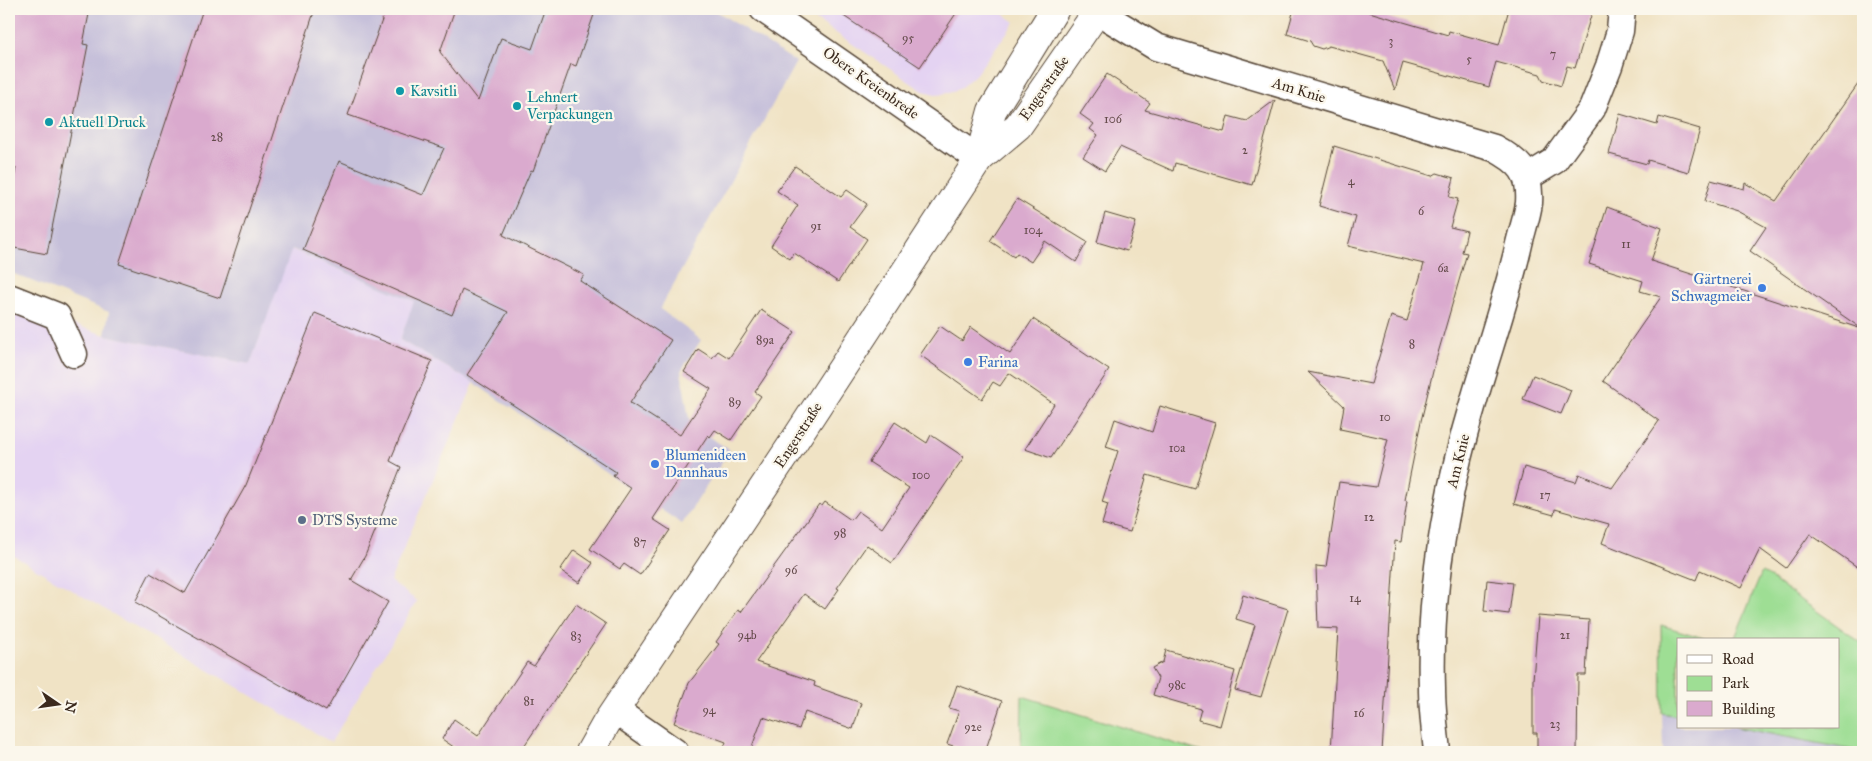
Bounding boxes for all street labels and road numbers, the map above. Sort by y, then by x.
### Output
street label: Obere Kreienbrede [819,43,923,123]
street label: Engerstraße [1015,52,1073,124]
street label: Am Knie [1269,73,1328,107]
street label: Engerstraße [770,399,826,471]
street label: Am Knie [1442,432,1473,491]

